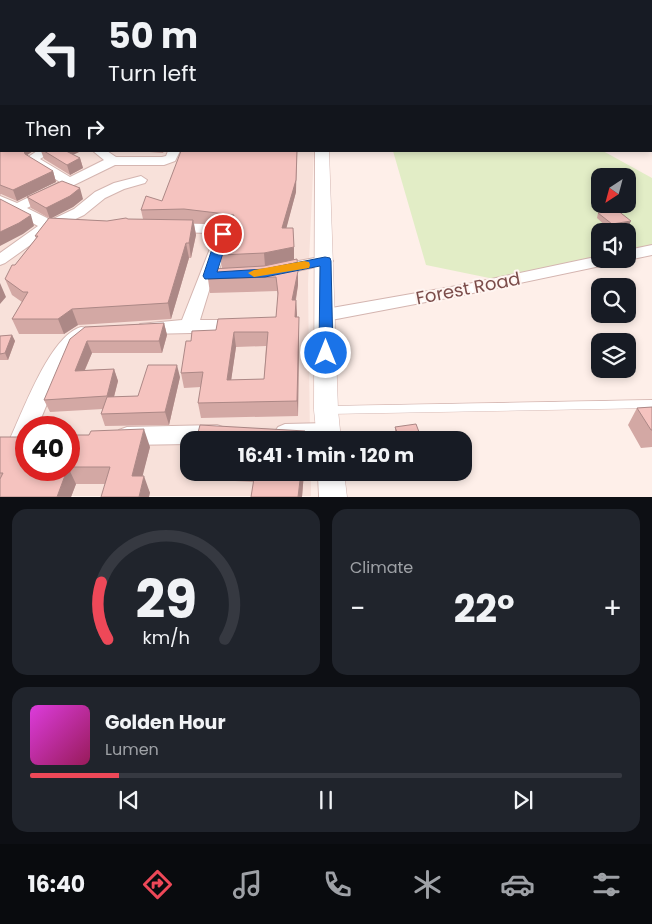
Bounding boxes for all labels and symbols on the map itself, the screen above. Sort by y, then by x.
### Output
north arrow [591,168,636,212]
pin [202,213,244,255]
street label: Forest Road [414,266,522,310]
position arrow [299,326,351,378]
speed limit sign: 40 [15,416,80,481]

